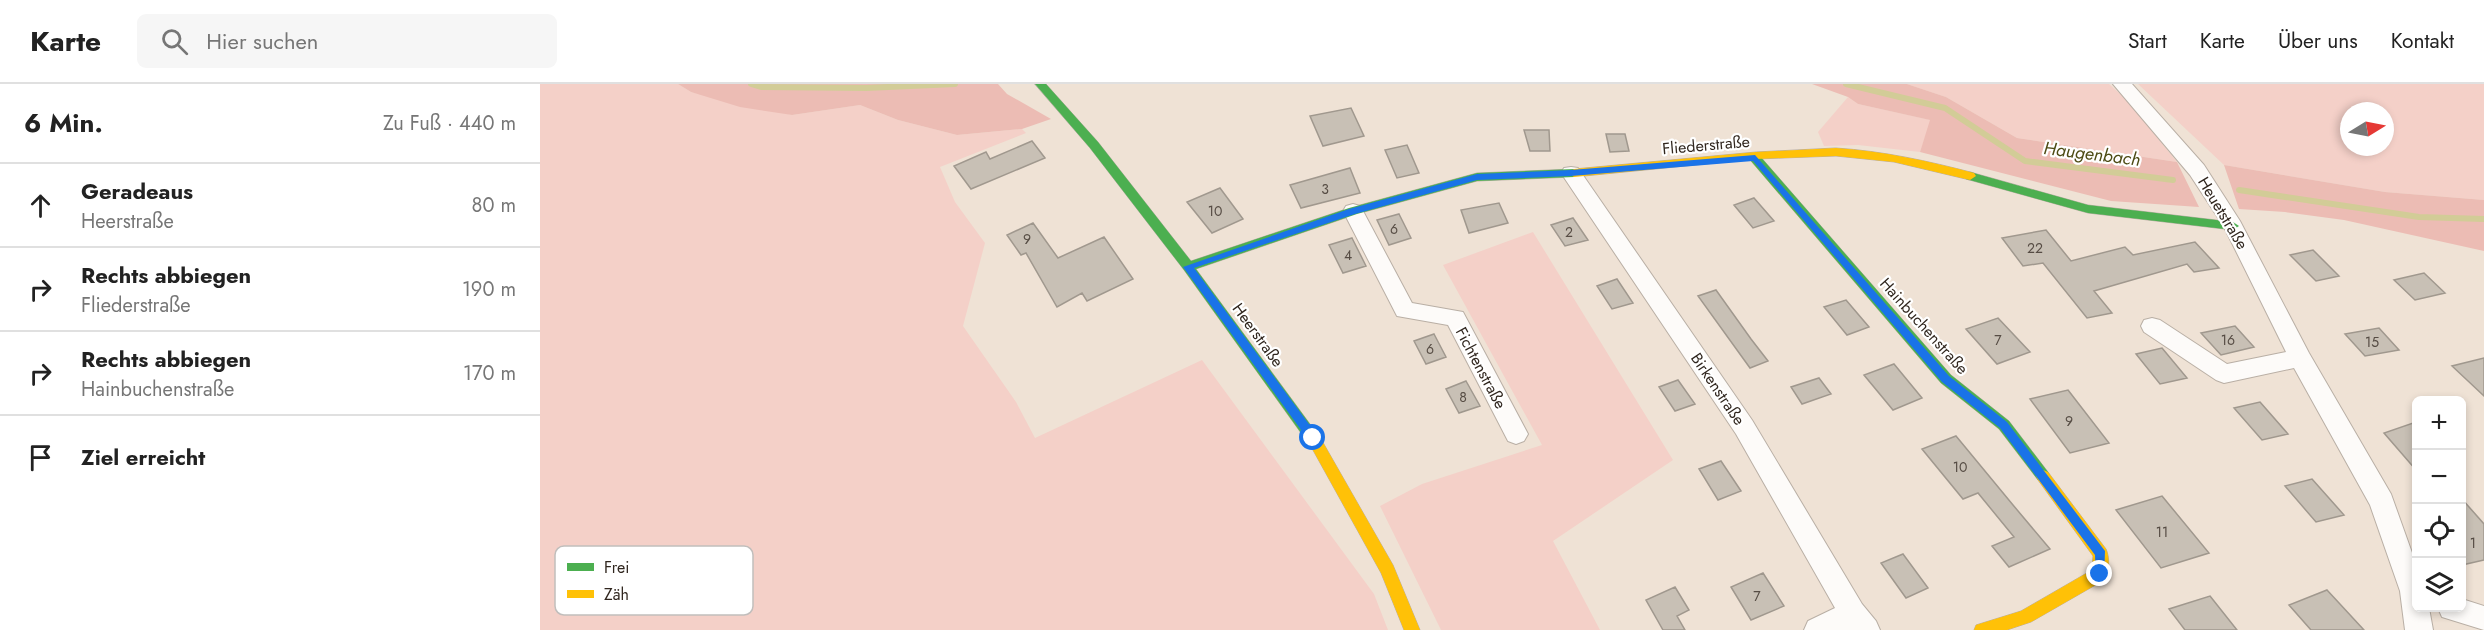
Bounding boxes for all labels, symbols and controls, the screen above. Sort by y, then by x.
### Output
search box [137,14,557,68]
text: Karte [30,21,101,62]
icon: search [158,25,191,58]
text: Hier suchen [206,25,318,57]
text: Start [2128,26,2167,56]
text: Karte [2200,26,2245,56]
text: Über uns [2278,26,2358,56]
text: Kontakt [2391,26,2454,56]
north arrow [2340,102,2394,156]
text: 6 Min. [24,104,103,142]
text: Zu Fuß · 440 m [383,109,516,138]
street label: Fliederstraße [1661,130,1751,160]
water label: Haugenbach [2042,135,2142,173]
street label: Heuetstraße [2192,172,2254,254]
text: Geradeaus [81,175,193,207]
house number: 3 [1321,179,1329,199]
icon: ahead [24,189,57,222]
text: 80 m [471,191,516,220]
house number: 10 [1208,201,1222,221]
text: Heerstraße [81,207,174,236]
house number: 6 [1390,219,1398,239]
house number: 2 [1565,222,1573,242]
house number: 9 [1023,229,1031,249]
house number: 22 [2027,238,2043,258]
house number: 4 [1344,245,1352,265]
text: Rechts abbiegen [81,259,251,291]
icon: right [24,273,57,306]
street label: Hainbuchenstraße [1874,273,1974,379]
text: 190 m [462,275,516,304]
text: Fliederstraße [81,291,191,320]
street label: Heerstraße [1227,298,1289,372]
street label: Fichtenstraße [1450,323,1512,413]
house number: 7 [1994,330,2002,350]
house number: 16 [2221,330,2235,350]
house number: 15 [2365,332,2379,352]
house number: 6 [1426,339,1434,359]
text: Rechts abbiegen [81,343,251,375]
street label: Birkenstraße [1685,348,1751,430]
icon: right [24,357,57,390]
text: 170 m [463,359,516,388]
text: Hainbuchenstraße [81,375,234,404]
house number: 8 [1459,387,1467,407]
map controls [2412,396,2466,612]
button: + [2412,396,2466,450]
house number: 9 [2065,411,2073,431]
route start [1299,424,1325,450]
icon: arrive [24,441,57,474]
text: Ziel erreicht [81,441,205,473]
button: − [2412,450,2466,504]
house number: 10 [1953,457,1967,477]
button: locate [2412,504,2466,558]
house number: 11 [2156,522,2168,542]
house number: 1 [2470,533,2476,553]
legend [555,546,753,615]
text: Frei [604,556,629,579]
button: layers [2412,558,2466,612]
route end [2086,560,2112,586]
text: Zäh [604,583,629,606]
house number: 7 [1753,586,1761,606]

